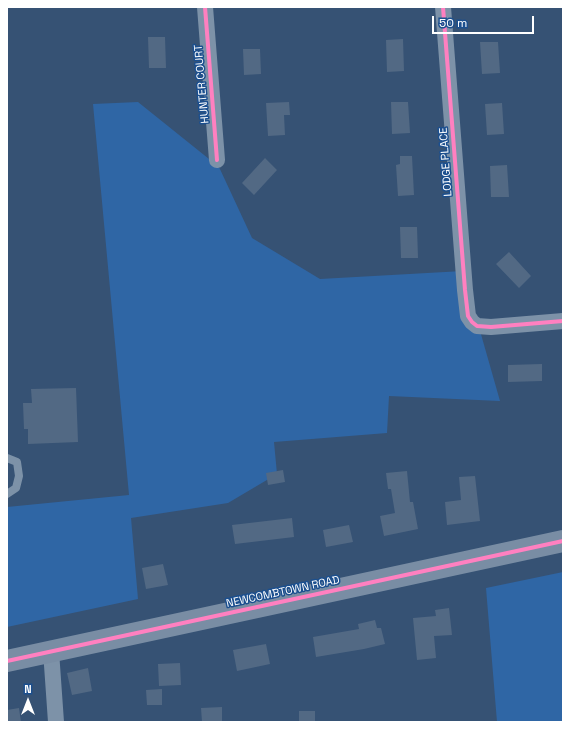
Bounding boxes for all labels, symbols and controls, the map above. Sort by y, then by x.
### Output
scale bar [434,8,536,34]
text: 50 m [439,15,467,31]
street label: HUNTER COURT [192,44,212,124]
street label: LODGE PLACE [437,127,455,197]
street label: NEWCOMBTOWN ROAD [225,574,341,610]
north arrow [8,681,48,721]
text: N [24,682,32,696]

